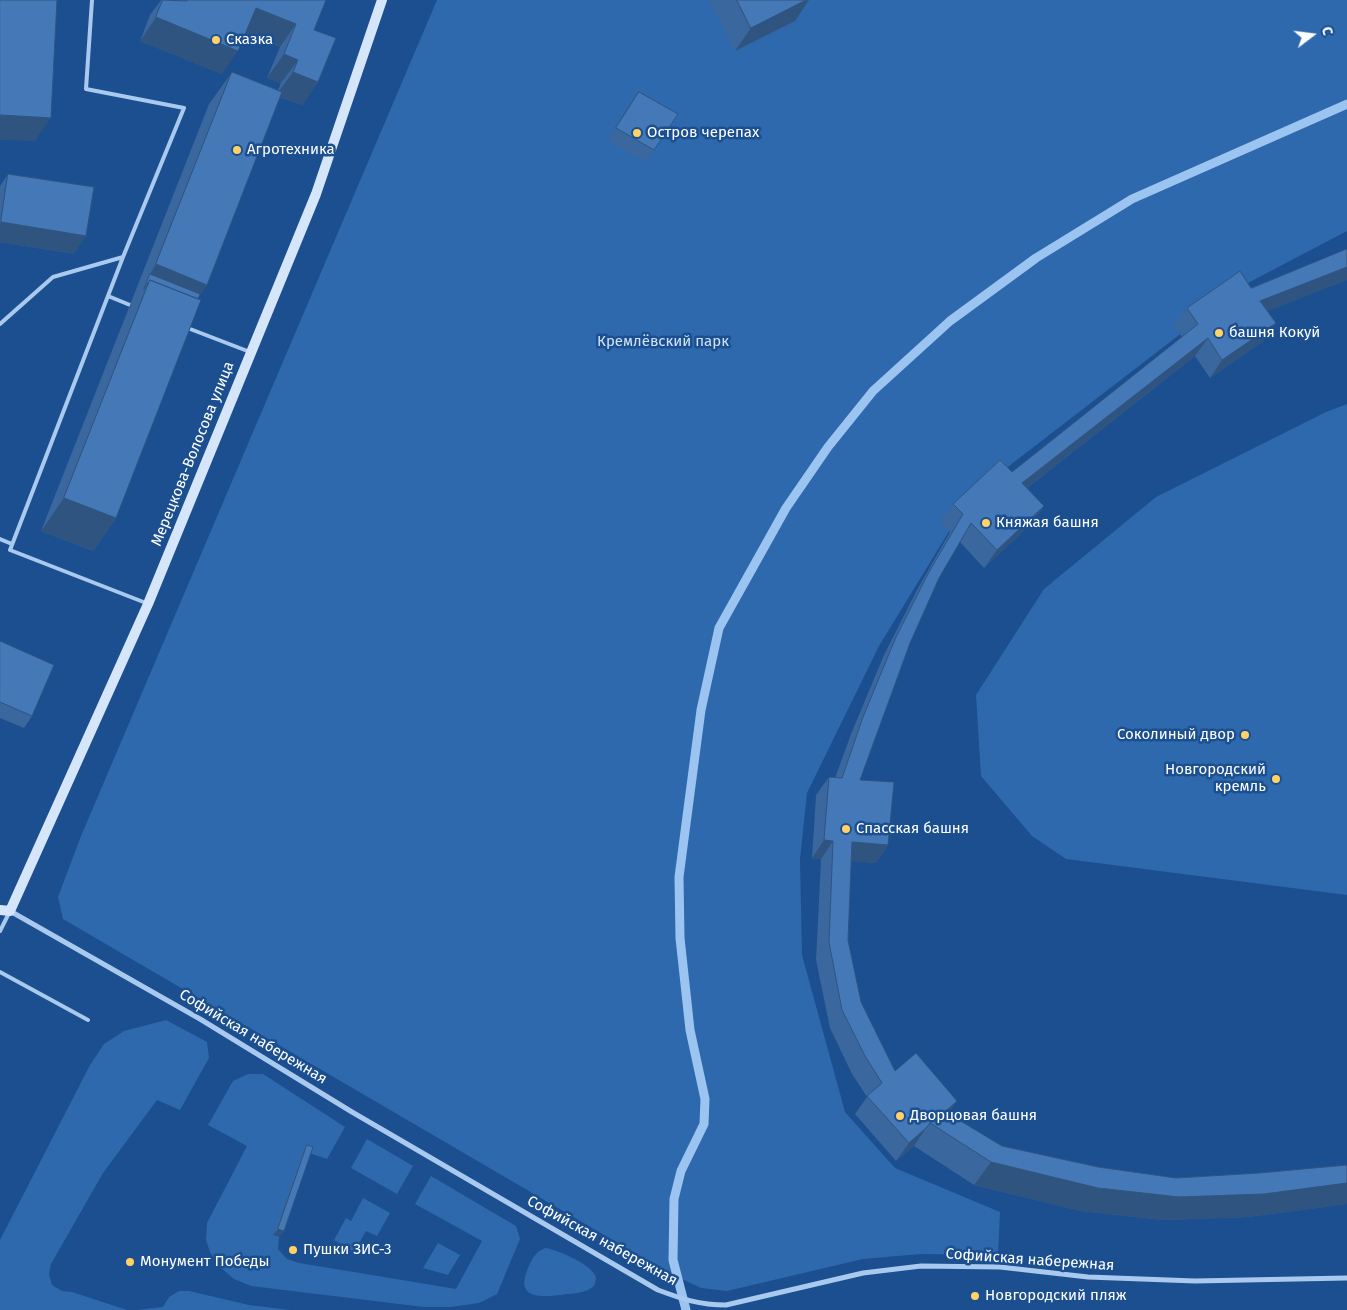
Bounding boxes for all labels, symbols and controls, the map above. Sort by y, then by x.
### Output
north arrow [1287,10,1337,60]
text: С [1318,25,1336,37]
place label: Сказка [226,31,273,49]
marker: Сказка [210,34,222,46]
place label: Остров черепах [647,124,759,142]
marker: Остров черепах [631,127,643,139]
place label: Агротехника [247,141,335,159]
marker: Агротехника [231,144,243,156]
place label: башня Кокуй [1229,324,1320,342]
marker: башня Кокуй [1213,327,1225,339]
park label: Кремлёвский парк [597,333,729,351]
street label: Мерецкова-Волосова улица [148,359,238,549]
place label: Княжая башня [996,514,1099,532]
marker: Княжая башня [980,517,992,529]
place label: Соколиный двор [1117,726,1235,744]
marker: Соколиный двор [1239,729,1251,741]
place label: Новгородский кремль [1165,761,1266,796]
marker: Новгородский кремль [1270,773,1282,785]
place label: Спасская башня [856,820,969,838]
marker: Спасская башня [840,823,852,835]
street label: Софийская набережная [176,986,330,1088]
place label: Дворцовая башня [910,1107,1037,1125]
marker: Дворцовая башня [894,1110,906,1122]
street label: Софийская набережная [524,1192,680,1290]
place label: Пушки ЗИС-3 [303,1241,391,1259]
marker: Пушки ЗИС-3 [287,1244,299,1256]
street label: Софийская набережная [945,1245,1115,1275]
place label: Монумент Победы [140,1253,269,1271]
marker: Монумент Победы [124,1256,136,1268]
place label: Новгородский пляж [985,1287,1127,1305]
marker: Новгородский пляж [969,1290,981,1302]

